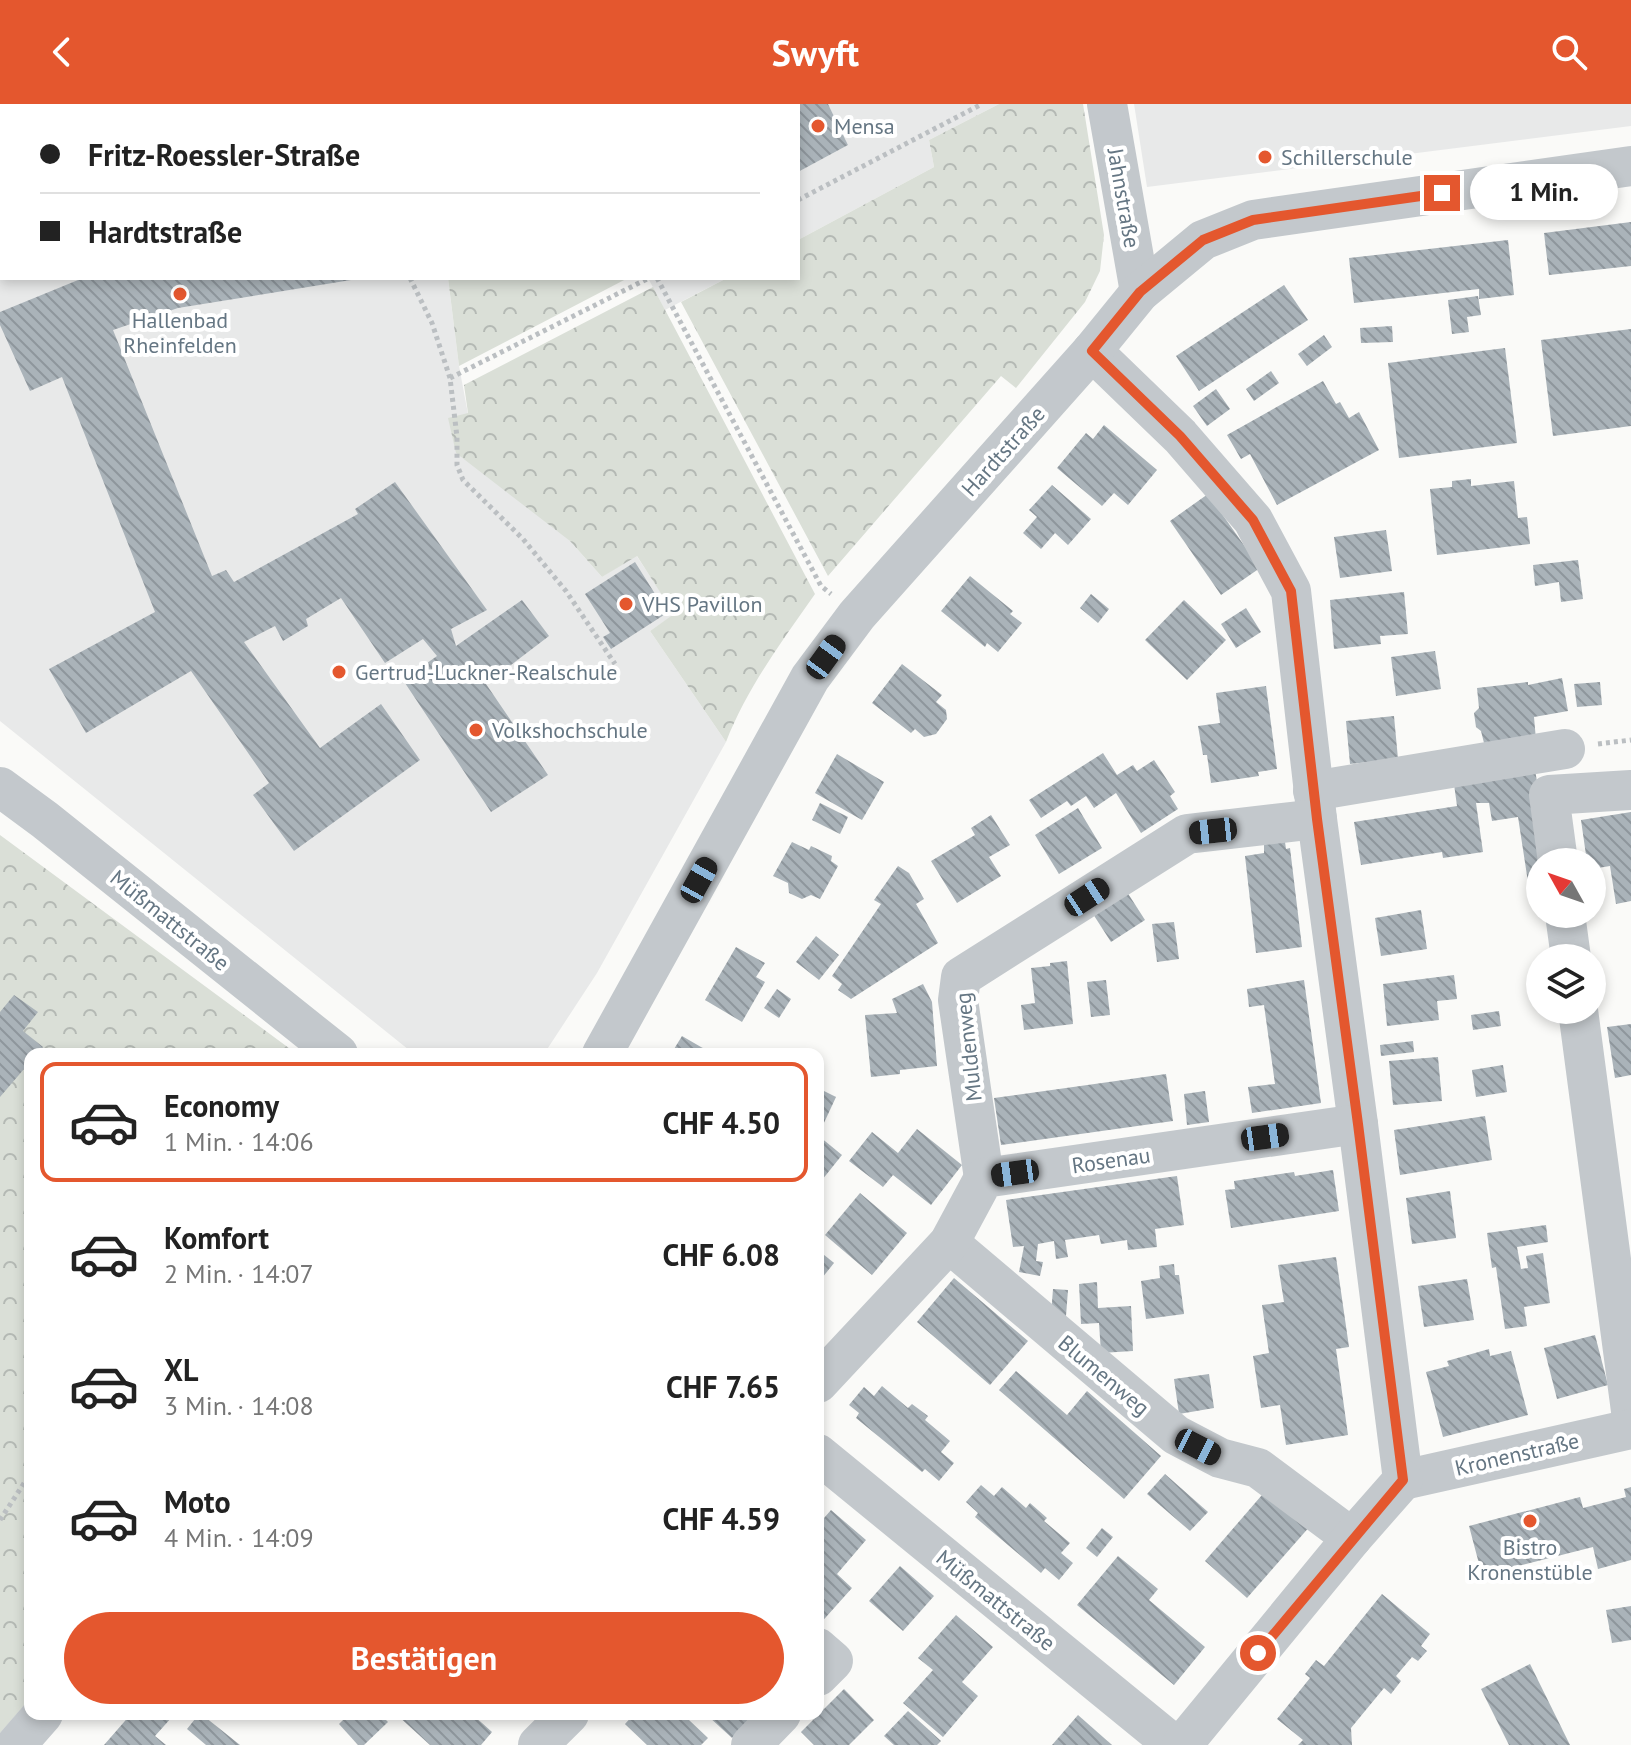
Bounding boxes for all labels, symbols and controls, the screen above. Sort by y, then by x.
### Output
text: Swyft [772,29,859,76]
icon: back [40,30,84,74]
icon: search [1547,30,1591,74]
place label: Mensa [834,112,895,140]
marker: Mensa [809,117,827,135]
text: Fritz-Roessler-Straße [88,135,360,174]
place label: Schillerschule [1281,143,1413,171]
street label: Jahnstraße [1101,145,1147,250]
marker: Schillerschule [1256,148,1274,166]
callout: 1 Min. [1470,165,1618,221]
route end [1424,175,1460,211]
text: 1 Min. [1509,175,1579,208]
text: Hardtstraße [88,212,242,251]
marker: Hallenbad Rheinfelden [171,285,189,303]
place label: Hallenbad Rheinfelden [123,306,237,359]
street label: Hardtstraße [955,400,1051,502]
place label: VHS Pavillon [641,590,762,618]
marker: VHS Pavillon [617,595,635,613]
car [802,631,850,683]
place label: Gertrud-Luckner-Realschule [355,658,617,686]
marker: Gertrud-Luckner-Realschule [330,663,348,681]
place label: Volkshochschule [491,716,648,744]
marker: Volkshochschule [467,721,485,739]
car [1188,817,1238,845]
north arrow [1526,848,1606,928]
map controls [1526,848,1606,1024]
car [677,853,721,907]
street label: Müßmattstraße [105,863,235,977]
car [1060,874,1114,920]
button: layers [1526,944,1606,1024]
street label: Muldenweg [948,991,988,1103]
icon: car [68,1086,140,1158]
text: Economy [164,1086,279,1125]
text: CHF 4.50 [662,1103,780,1142]
car [1240,1122,1290,1152]
text: 1 Min. · 14:06 [164,1125,314,1158]
street label: Rosenau [1070,1141,1152,1179]
car [990,1158,1040,1188]
icon: car [68,1218,140,1290]
text: Komfort [164,1218,269,1257]
text: CHF 6.08 [662,1235,780,1274]
text: 2 Min. · 14:07 [164,1257,314,1290]
street label: Blumenweg [1053,1329,1155,1421]
icon: car [68,1350,140,1422]
text: XL [164,1350,198,1389]
text: CHF 7.65 [666,1367,780,1406]
text: 3 Min. · 14:08 [164,1389,314,1422]
car [1171,1425,1225,1469]
street label: Kronenstraße [1452,1426,1582,1482]
icon: car [68,1482,140,1554]
text: Moto [164,1482,231,1521]
text: CHF 4.59 [662,1499,780,1538]
marker: Bistro Kronenstüble [1521,1512,1539,1530]
text: 4 Min. · 14:09 [164,1521,314,1554]
place label: Bistro Kronenstüble [1467,1533,1593,1586]
street label: Müßmattstraße [931,1543,1061,1657]
button: Bestätigen [64,1612,784,1704]
route start [1240,1635,1276,1671]

